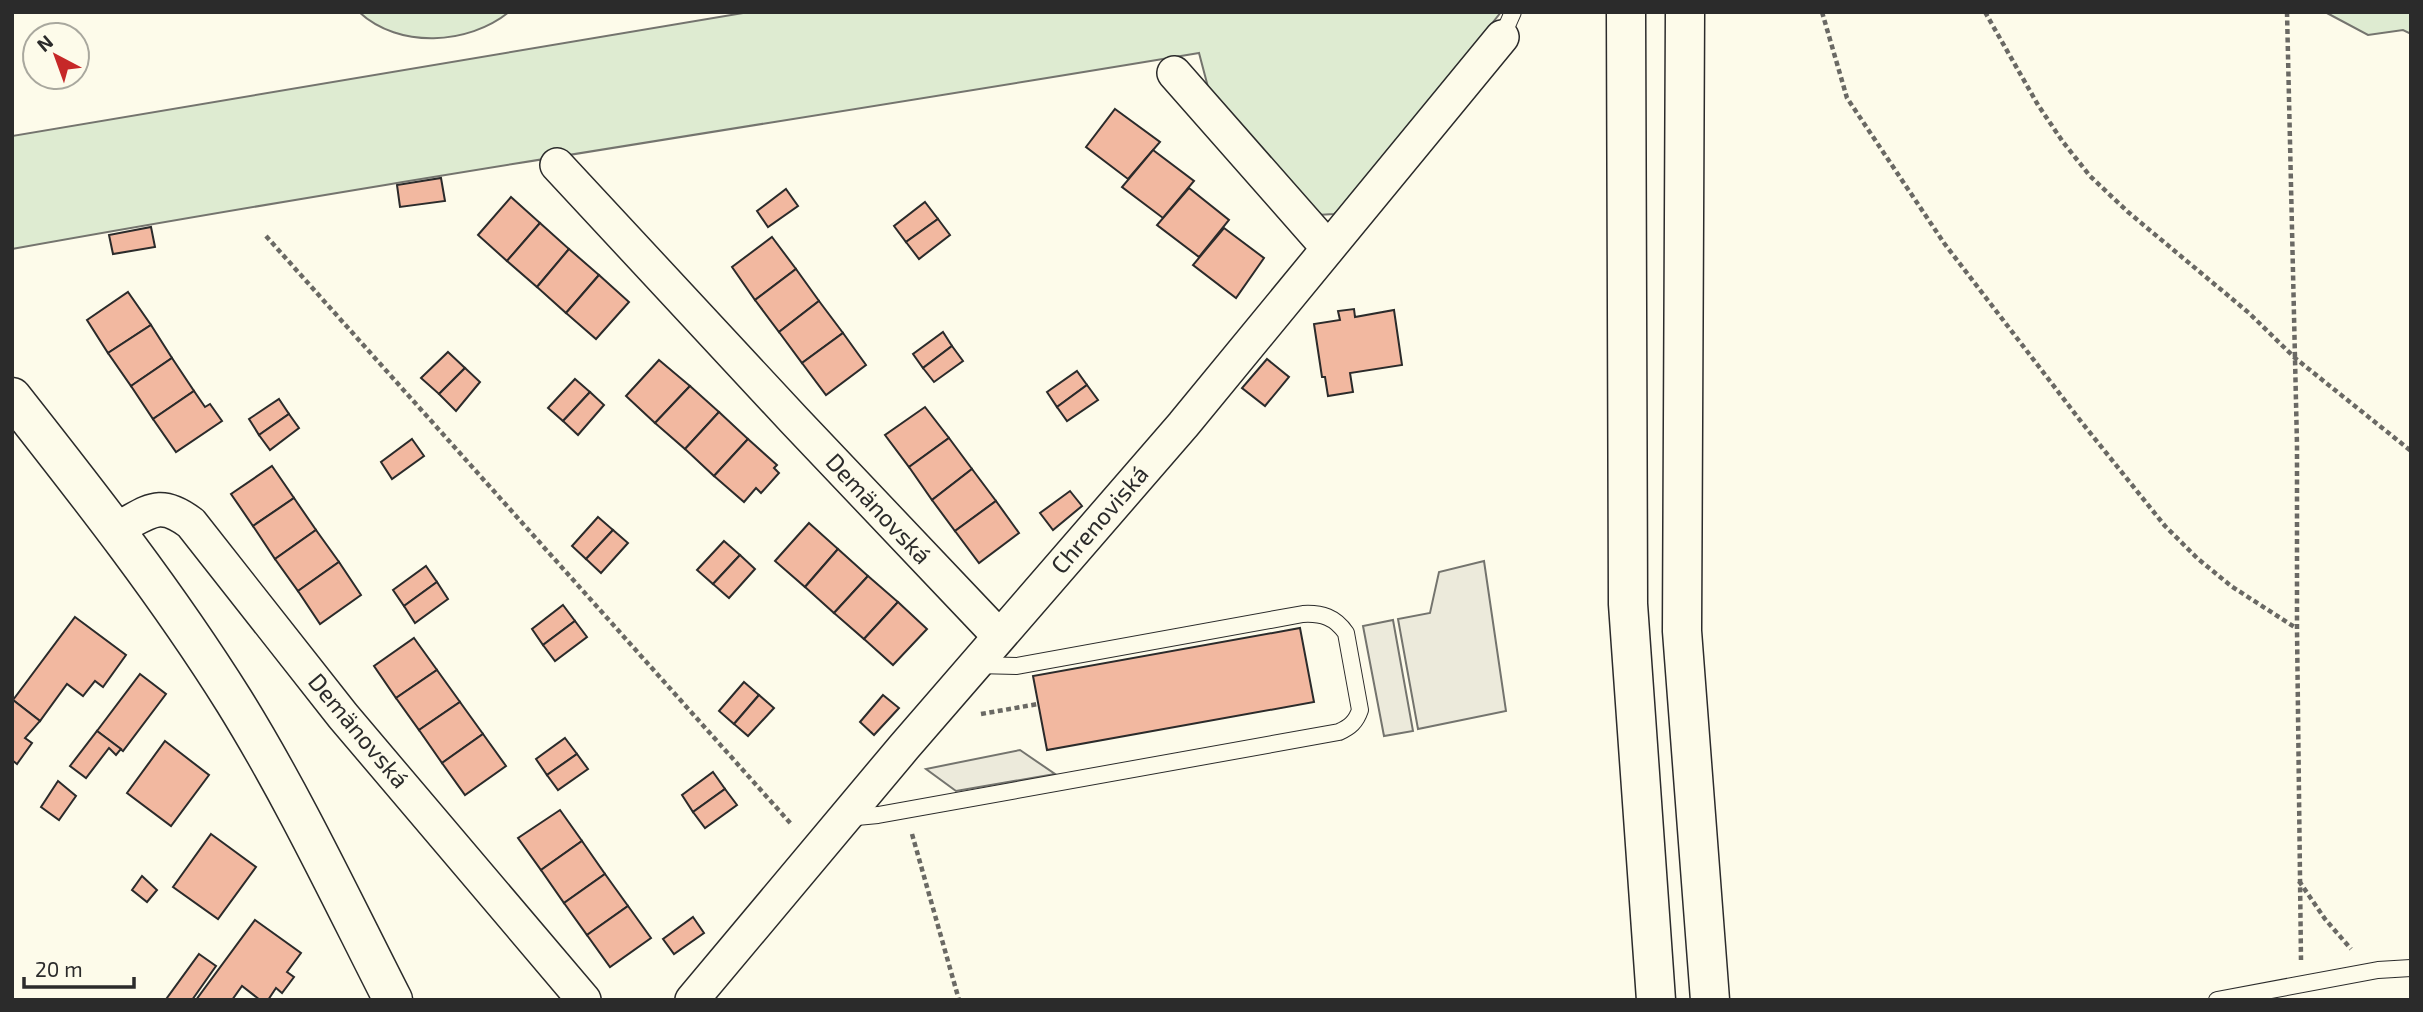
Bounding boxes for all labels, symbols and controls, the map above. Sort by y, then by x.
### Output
north arrow [21,21,91,91]
text: N [32,30,57,56]
street label: Demänovská [820,447,938,569]
street label: Chrenoviská [1044,459,1154,579]
street label: Demänovská [303,667,415,793]
scale bar [24,946,135,990]
text: 20 m [35,956,83,981]

